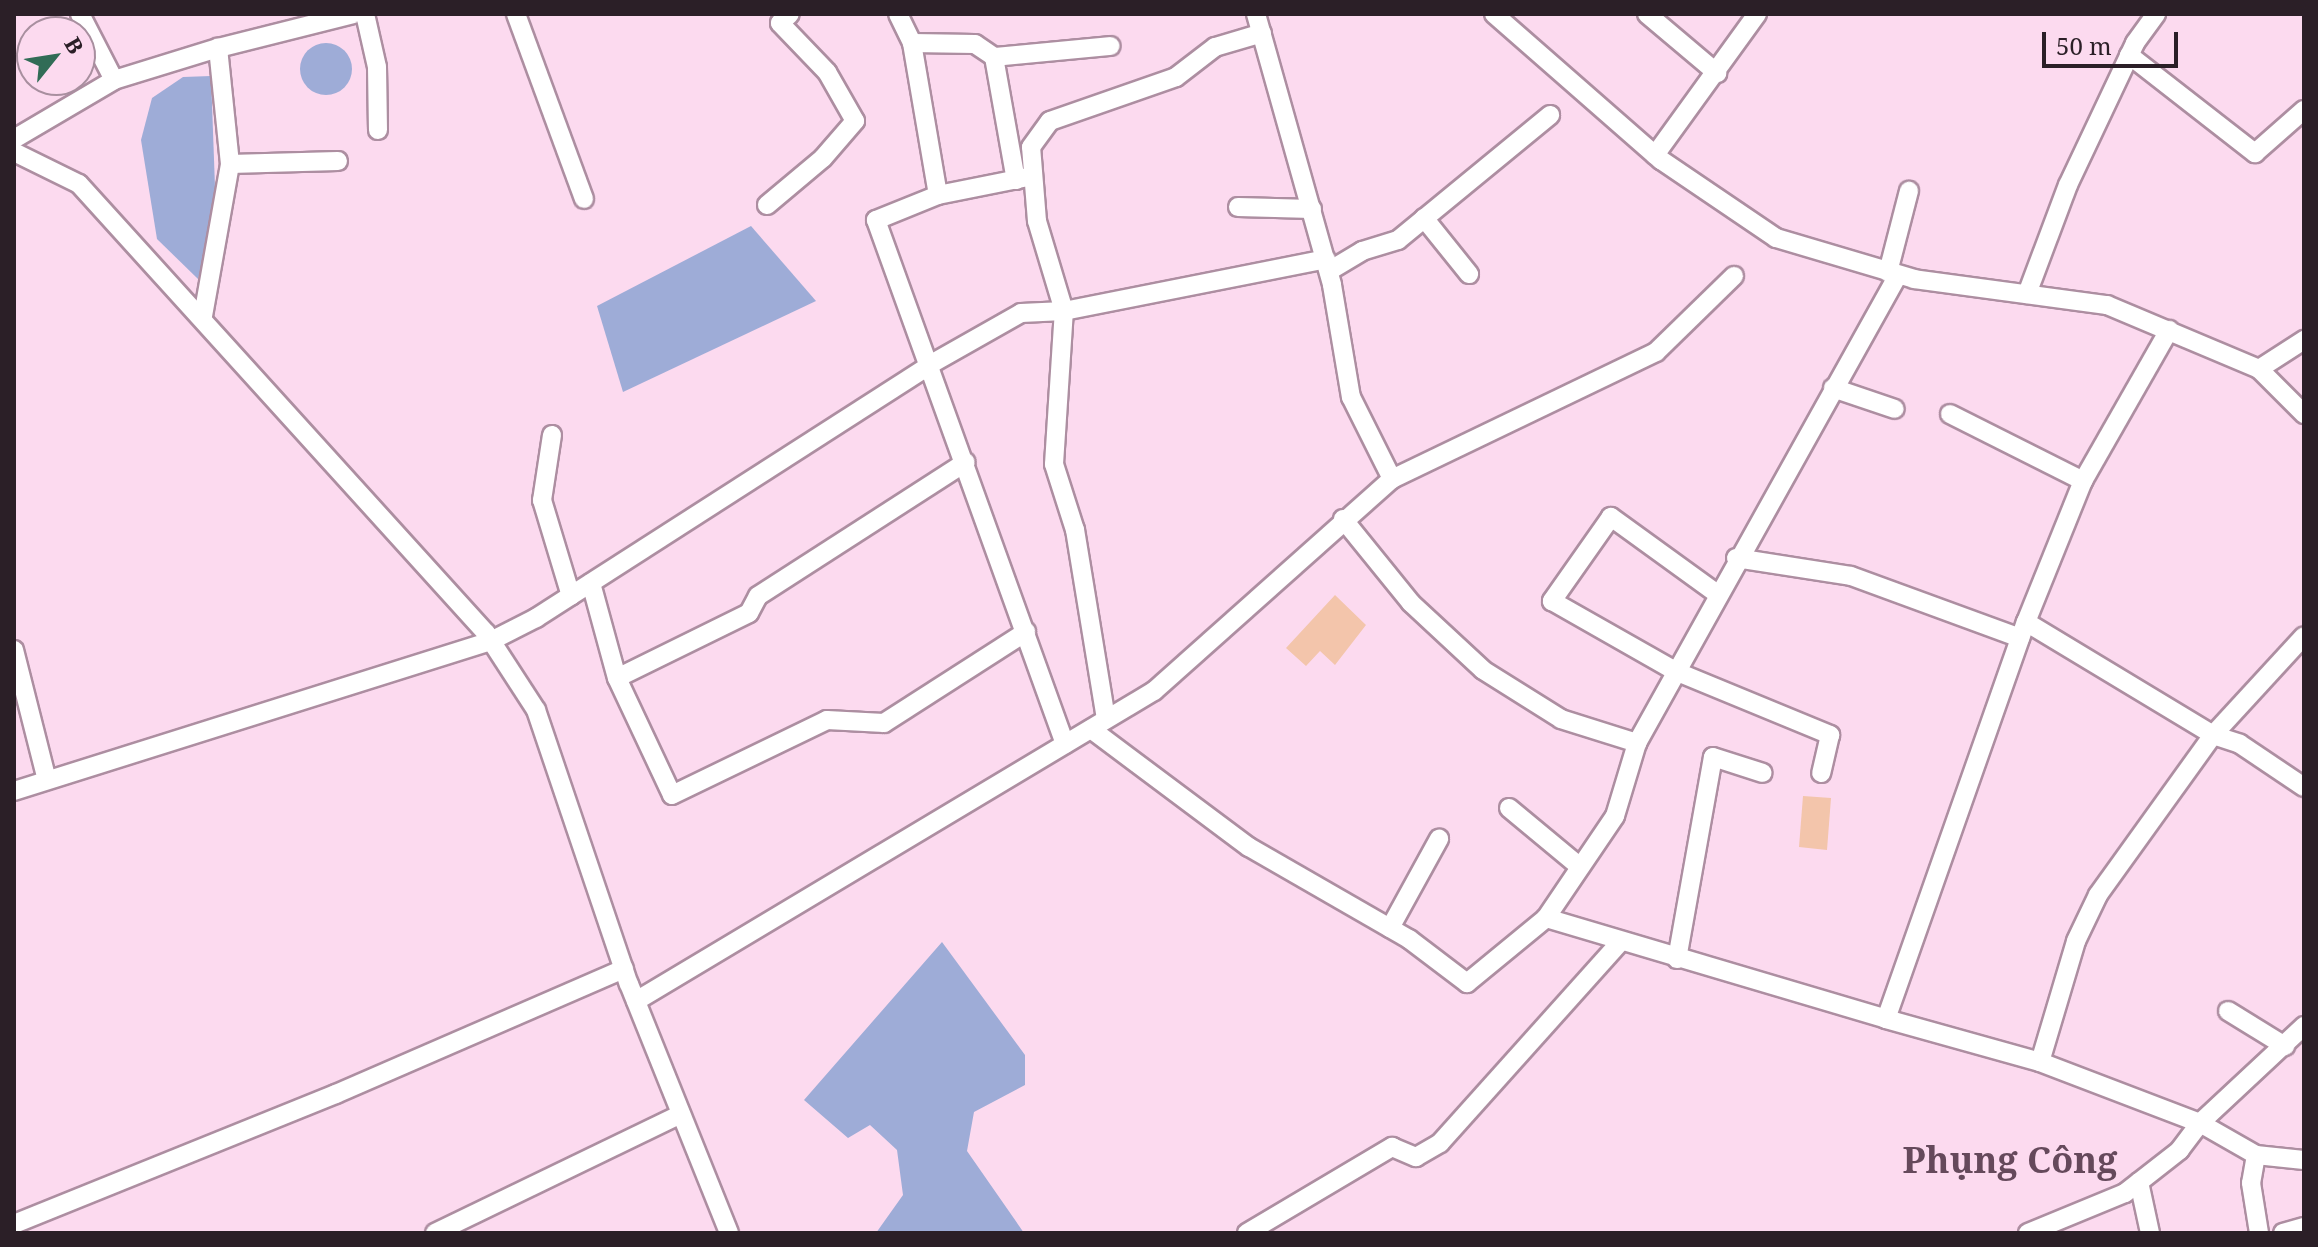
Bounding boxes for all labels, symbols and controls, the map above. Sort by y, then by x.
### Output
north arrow [16,16,96,96]
scale bar [2046,16,2182,66]
text: 50 m [2056,29,2112,62]
text: B [58,31,92,59]
district label: Phụng Công [1903,1138,2117,1182]

